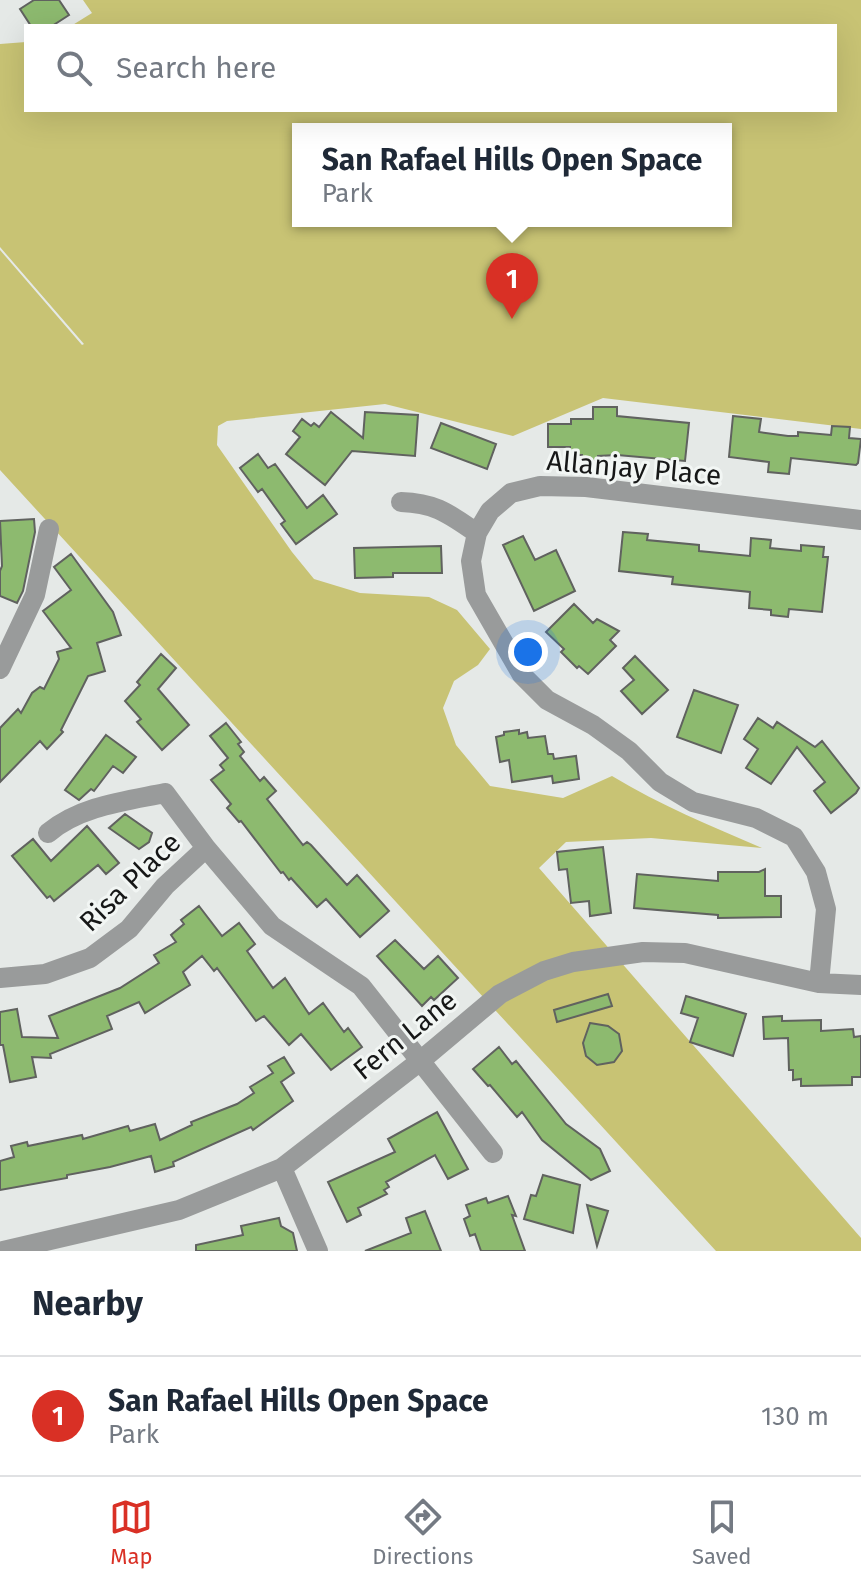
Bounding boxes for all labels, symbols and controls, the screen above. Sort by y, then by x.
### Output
search box [24,24,837,112]
icon: search [52,46,96,90]
text: Search here [116,50,276,86]
popup [292,123,732,227]
text: San Rafael Hills Open Space [322,142,702,178]
text: Park [322,178,373,209]
pin: 1 [486,253,538,319]
street label: Allanjay Place [545,444,723,492]
your location [508,632,548,672]
street label: Risa Place [73,826,187,938]
street label: Fern Lane [347,983,463,1087]
text: Nearby [32,1283,143,1324]
text: San Rafael Hills Open Space [108,1383,489,1419]
text: 1 [52,1401,64,1432]
text: 130 m [761,1401,829,1432]
text: Park [108,1419,159,1450]
tab: Map [109,1495,153,1570]
tab: Directions [372,1495,473,1570]
tab: Saved [692,1495,752,1570]

